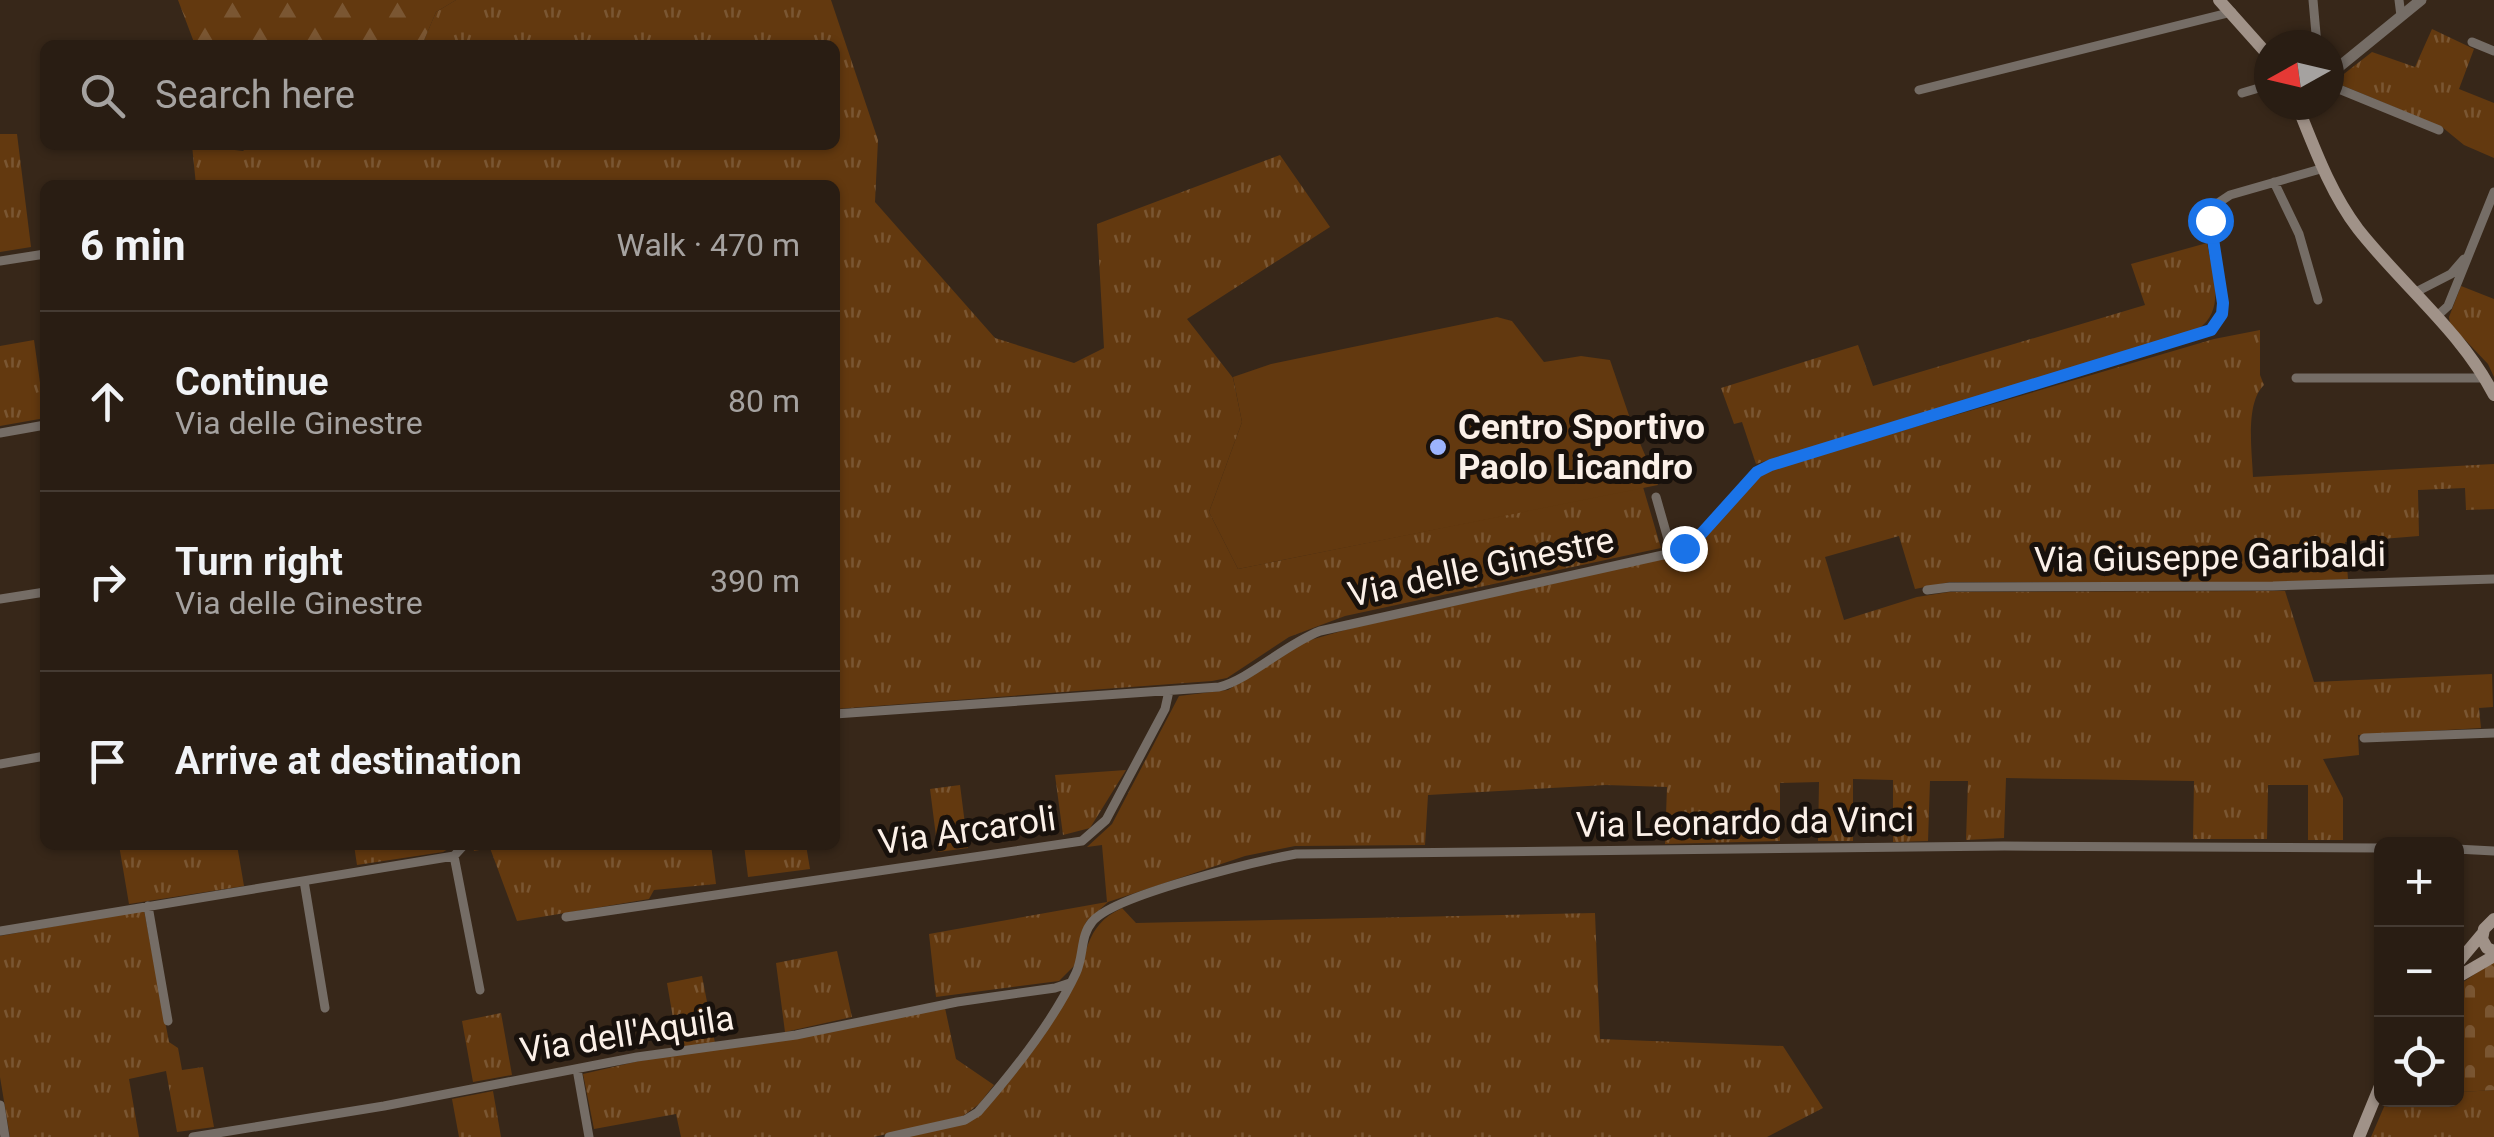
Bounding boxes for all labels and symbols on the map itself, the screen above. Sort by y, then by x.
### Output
north arrow [2254,30,2344,120]
route start [2188,198,2234,244]
place label: Centro Sportivo Paolo Licandro [1458,407,1705,488]
marker: Centro Sportivo Paolo Licandro [1427,436,1449,458]
street label: Via delle Ginestre [1344,519,1618,616]
route end [1662,526,1708,572]
street label: Via Giuseppe Garibaldi [2034,534,2386,581]
street label: Via Arcaroli [876,798,1058,863]
street label: Via Leonardo da Vinci [1575,799,1915,846]
street label: Via dell'Aquila [517,997,737,1072]

